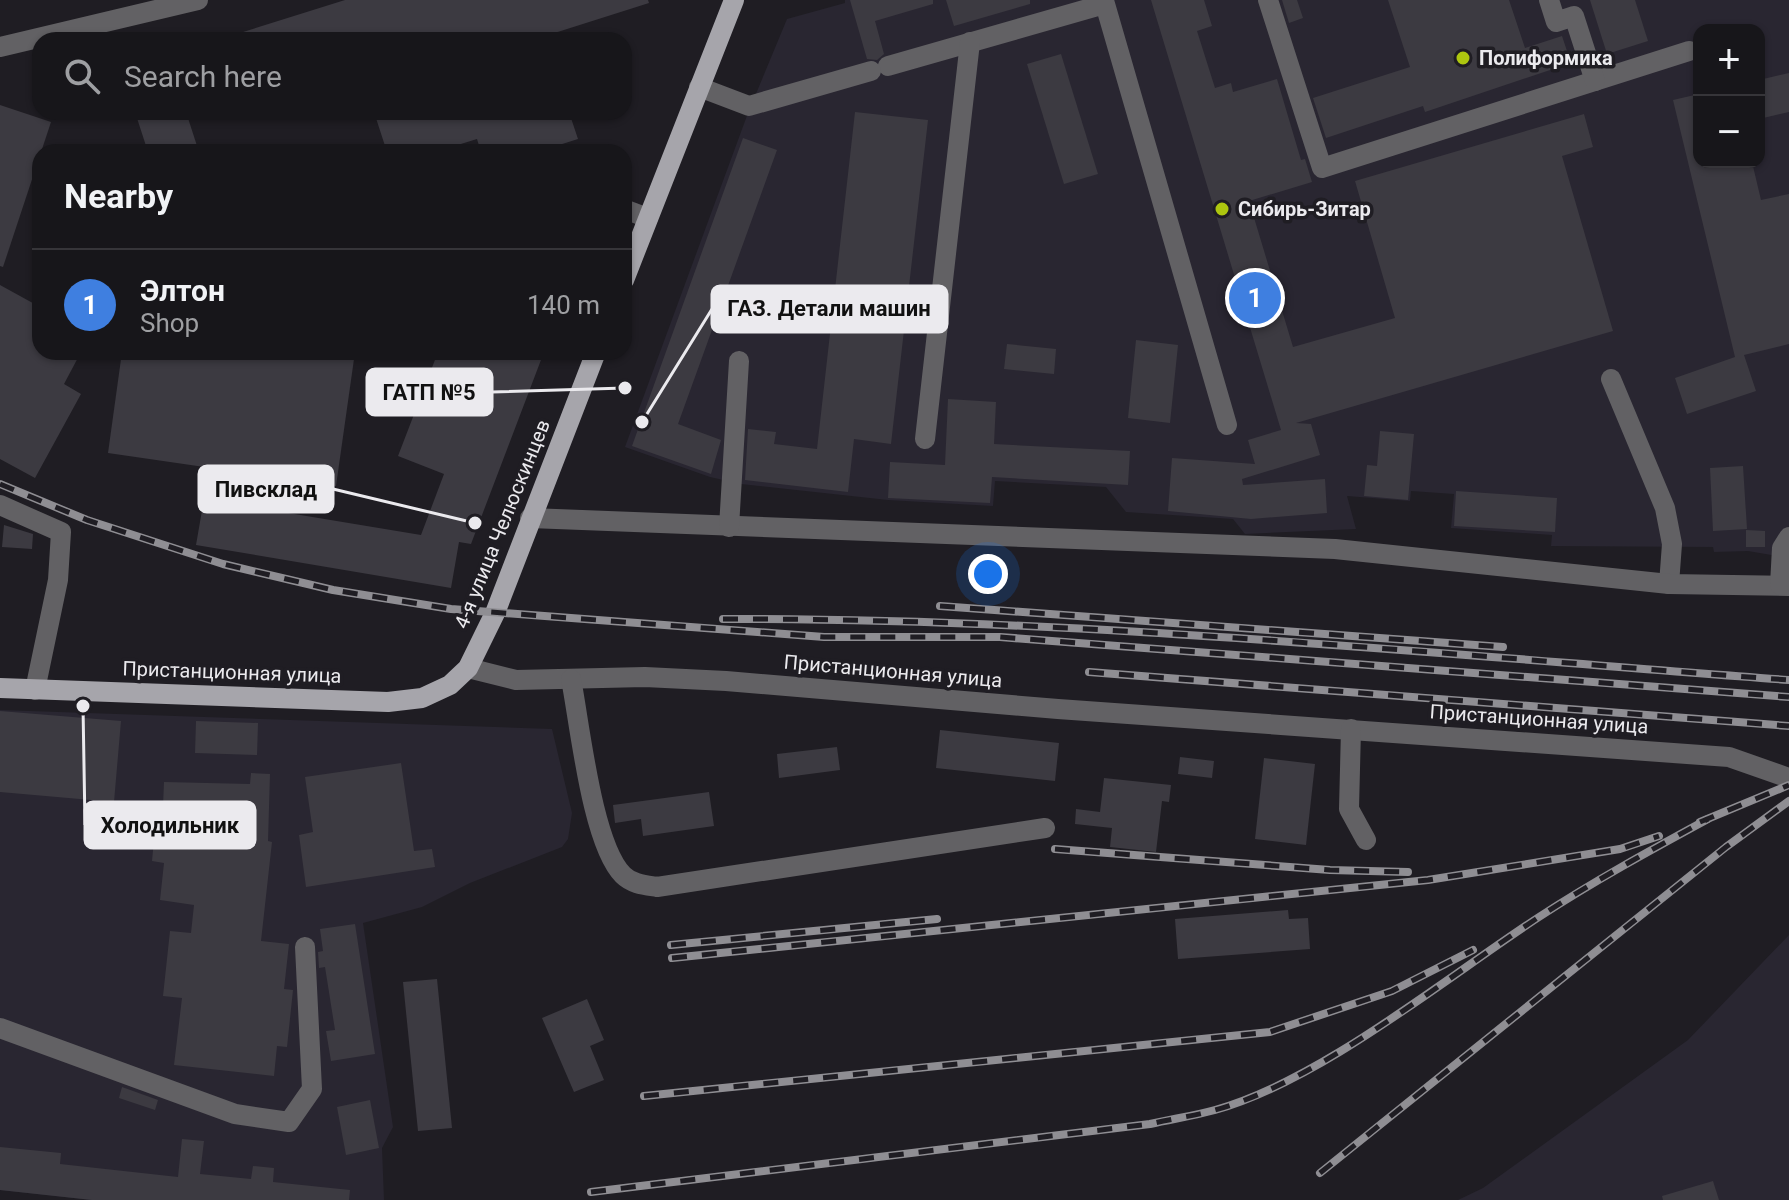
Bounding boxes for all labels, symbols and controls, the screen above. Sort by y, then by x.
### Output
map controls [1693,24,1765,168]
button: + [1693,24,1765,96]
search box [32,32,632,120]
place label: Полиформика [1479,46,1613,70]
marker: Полиформика [1454,49,1472,67]
icon: search [60,54,104,98]
text: Search here [124,59,282,94]
button: − [1693,96,1765,168]
text: Nearby [64,176,173,216]
place label: Сибирь-Зитар [1238,197,1371,221]
marker: Сибирь-Зитар [1213,200,1231,218]
pin: 1 [1229,268,1281,328]
text: Элтон [140,273,225,308]
callout: ГАЗ. Детали машин [712,286,947,332]
text: 1 [83,290,97,320]
text: 140 m [527,290,600,320]
text: ГАЗ. Детали машин [727,296,931,321]
text: Shop [140,308,199,338]
callout: ГАТП №5 [367,369,492,415]
text: ГАТП №5 [382,380,476,405]
street label: 4-я улица Челюскинцев [449,416,555,632]
callout: Пивсклад [199,466,333,512]
text: Пивсклад [215,477,317,502]
your location [968,554,1008,594]
street label: Пристанционная улица [783,650,1003,692]
street label: Пристанционная улица [122,656,342,688]
street label: Пристанционная улица [1429,699,1649,739]
callout: Холодильник [85,802,255,848]
text: Холодильник [101,813,240,838]

